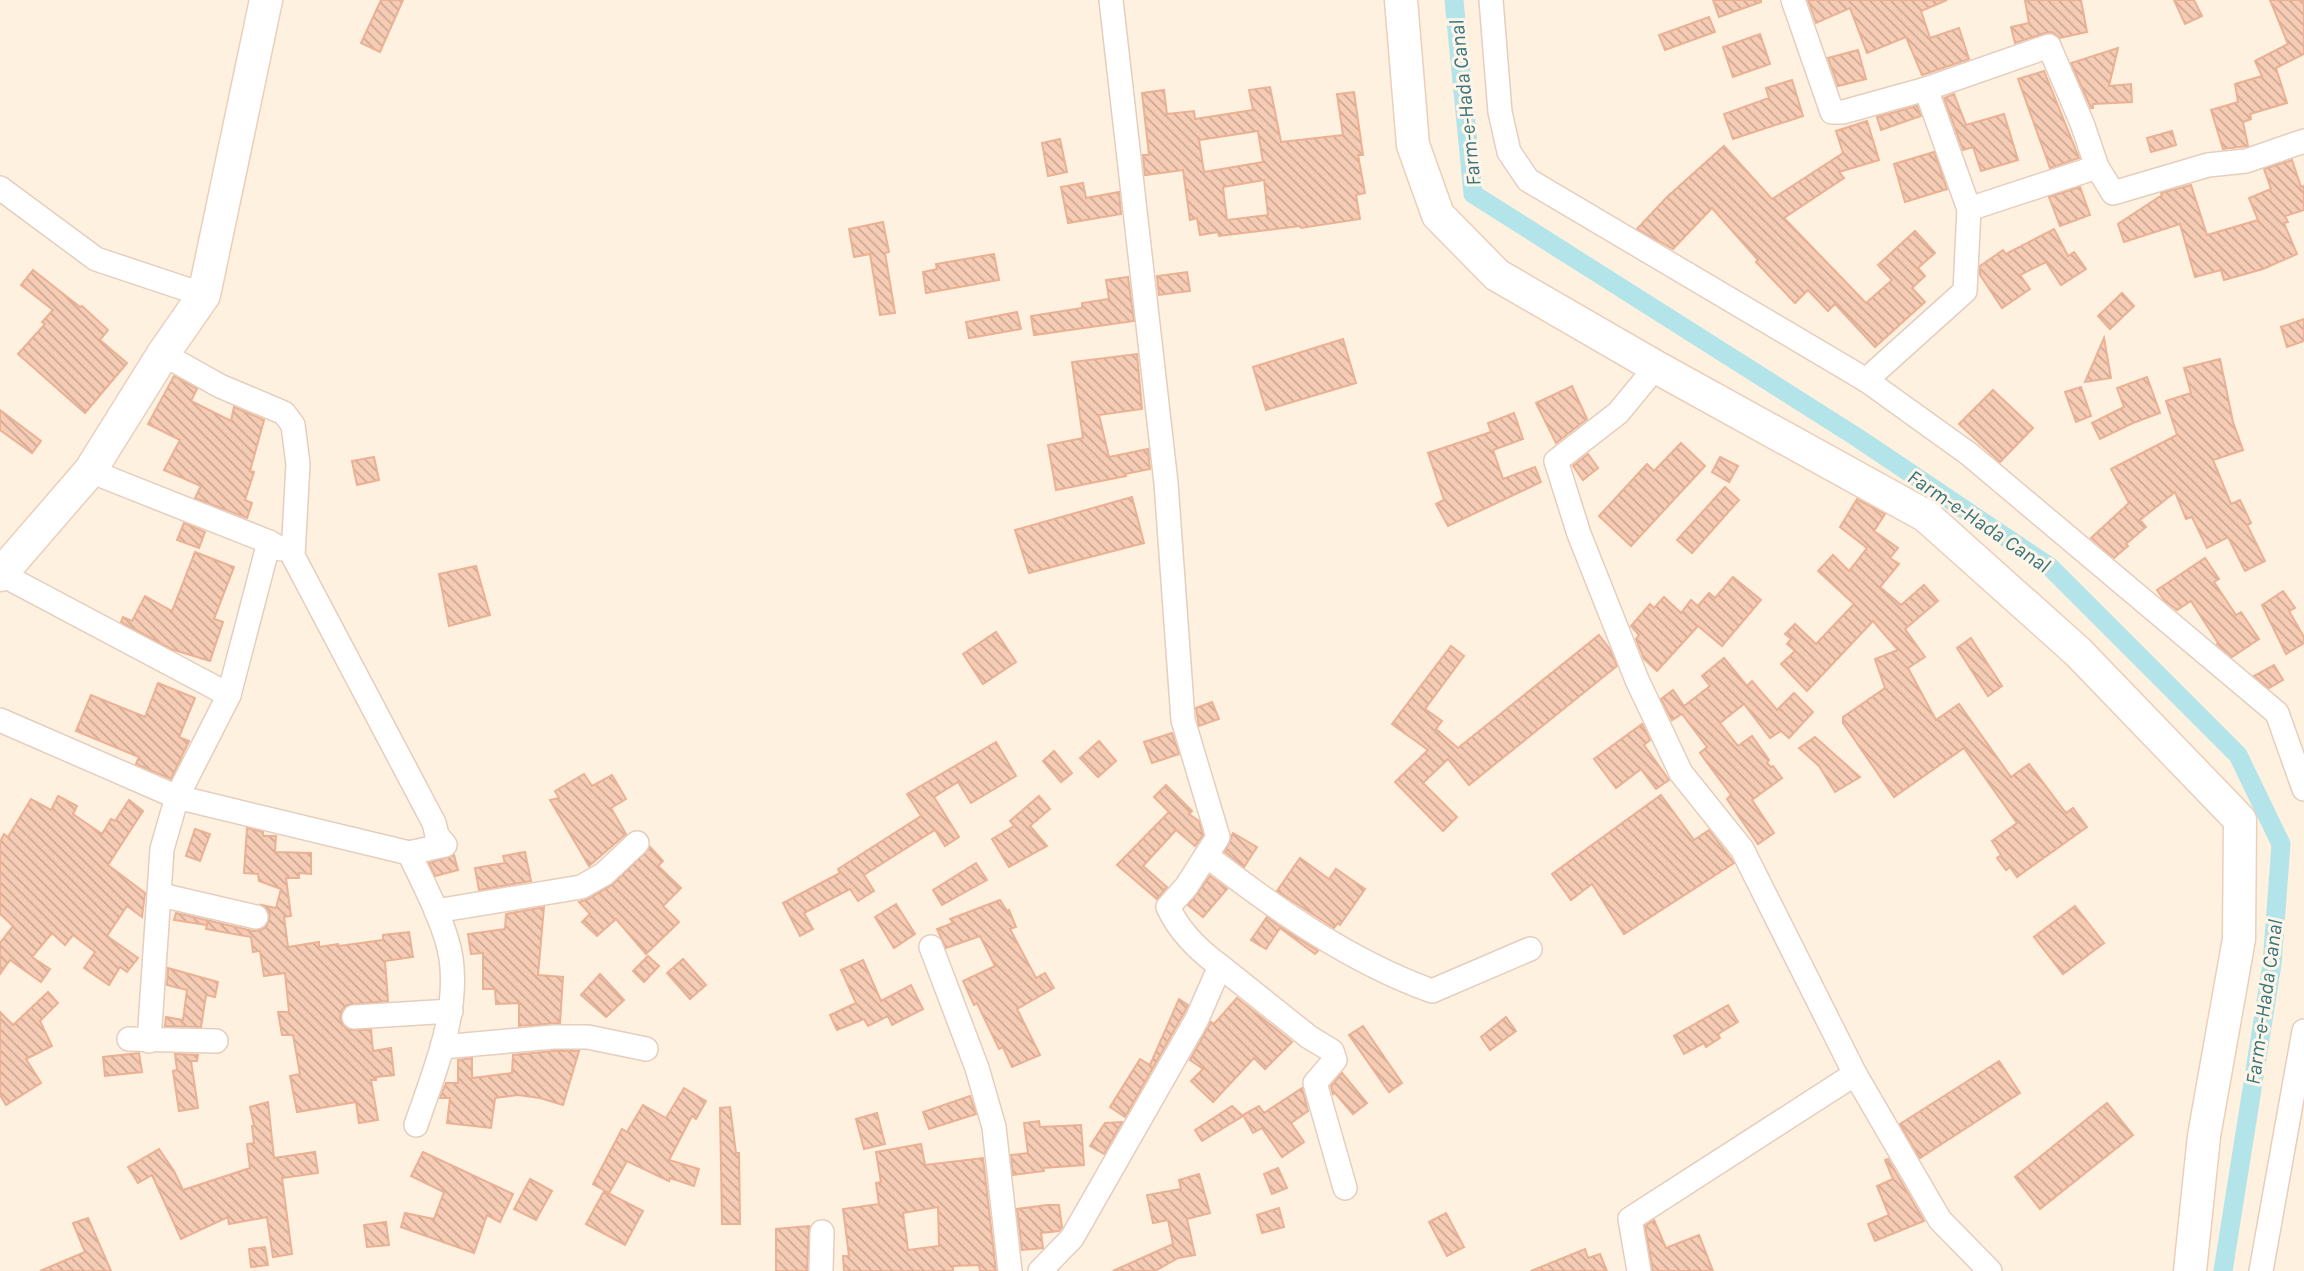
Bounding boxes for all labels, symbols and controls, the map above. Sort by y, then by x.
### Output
water label: Farm-e-Hada Canal [1444,19,1486,187]
water label: Farm-e-Hada Canal [1903,464,2055,578]
water label: Farm-e-Hada Canal [2241,918,2287,1086]

